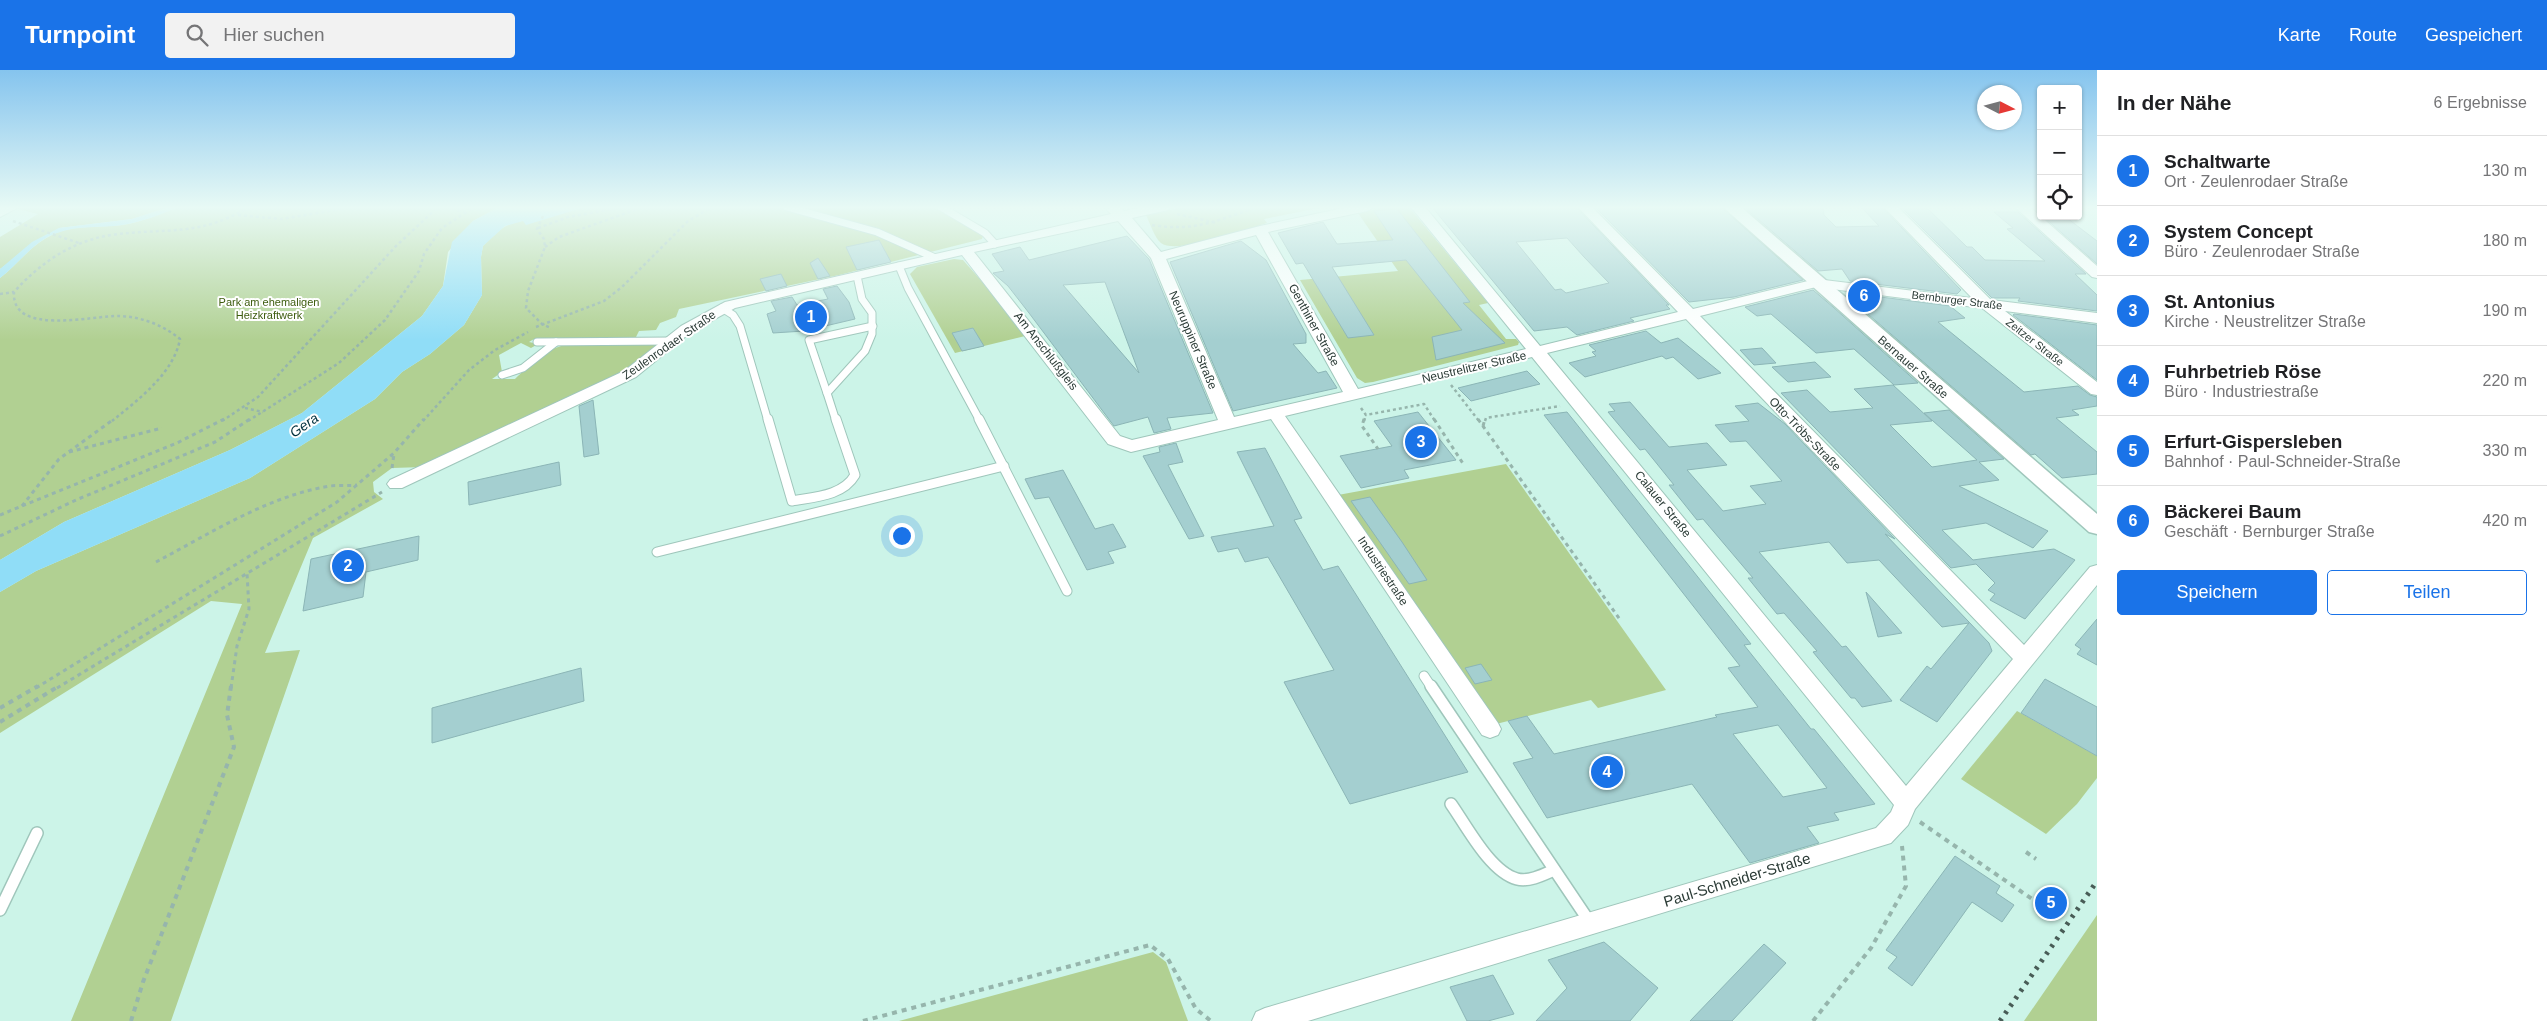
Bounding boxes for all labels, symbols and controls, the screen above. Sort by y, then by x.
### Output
search box [165,13,515,58]
text: Turnpoint [25,21,135,48]
icon: search [183,21,211,49]
text: Hier suchen [223,24,325,45]
text: Karte [2278,25,2321,45]
text: Route [2349,25,2397,45]
text: Gespeichert [2425,25,2522,45]
north arrow [1977,85,2022,130]
map controls [2037,85,2082,220]
button: + [2037,85,2082,130]
text: In der Nähe [2117,91,2231,114]
text: 6 Ergebnisse [2434,94,2527,111]
button: − [2037,130,2082,175]
text: Schaltwarte [2164,151,2271,172]
text: 1 [2129,162,2137,179]
text: 130 m [2483,162,2527,179]
text: Ort · Zeulenrodaer Straße [2164,173,2348,190]
button: locate [2037,175,2082,220]
text: System Concept [2164,221,2313,242]
text: 2 [2129,232,2137,249]
text: 180 m [2483,232,2527,249]
text: Büro · Zeulenrodaer Straße [2164,243,2360,260]
pin: 6 [1848,277,1880,315]
street label: Genthiner Straße [1286,281,1343,369]
street label: Bernburger Straße [1911,288,2003,312]
street label: Neuruppiner Straße [1166,289,1220,392]
text: St. Antonius [2164,291,2275,312]
park label: Park am ehemaligen Heizkraftwerk [219,296,319,321]
pin: 1 [795,298,827,336]
text: 3 [2129,302,2137,319]
text: 190 m [2483,302,2527,319]
street label: Zeulenrodaer Straße [620,307,719,382]
street label: Am Anschlußgleis [1011,309,1081,393]
text: Kirche · Neustrelitzer Straße [2164,313,2366,330]
street label: Zeitzer Straße [2004,316,2066,368]
street label: Bernauer Straße [1875,333,1951,402]
street label: Neustrelitzer Straße [1420,348,1528,386]
text: Fuhrbetrieb Röse [2164,361,2321,382]
text: 4 [2129,372,2137,389]
text: 220 m [2483,372,2527,389]
text: Büro · Industriestraße [2164,383,2319,400]
street label: Otto-Tröbs-Straße [1766,394,1844,474]
water label: Gera [287,409,322,440]
pin: 3 [1405,423,1437,461]
text: Erfurt-Gispersleben [2164,431,2342,452]
text: 5 [2129,442,2137,459]
text: 330 m [2483,442,2527,459]
text: Bahnhof · Paul-Schneider-Straße [2164,453,2401,470]
street label: Calauer Straße [1632,468,1694,540]
text: Bäckerei Baum [2164,501,2301,522]
text: 6 [2129,512,2137,529]
text: 420 m [2483,512,2527,529]
your location [889,523,915,549]
text: Geschäft · Bernburger Straße [2164,523,2375,540]
street label: Industriestraße [1355,534,1411,608]
pin: 2 [332,547,364,585]
button: Speichern [2117,570,2317,615]
button: Teilen [2327,570,2527,615]
pin: 4 [1591,753,1623,791]
street label: Paul-Schneider-Straße [1661,849,1812,910]
pin: 5 [2035,884,2067,922]

